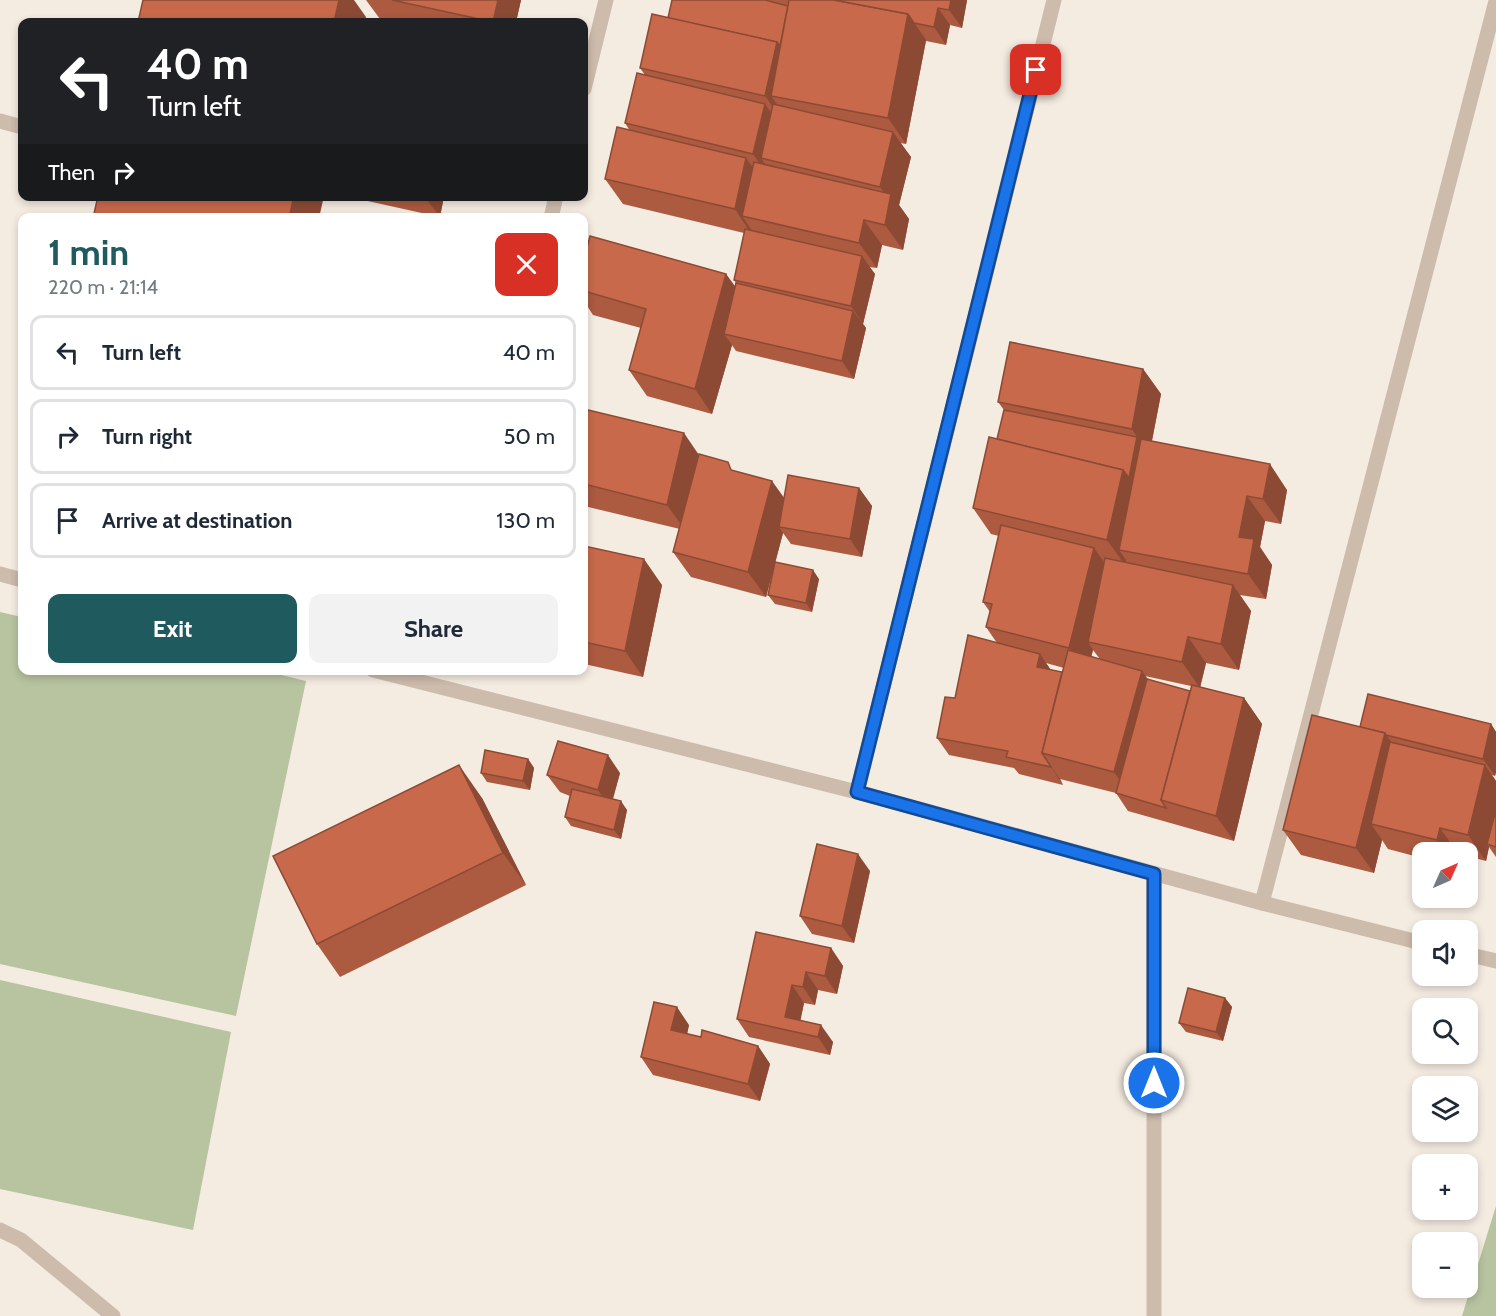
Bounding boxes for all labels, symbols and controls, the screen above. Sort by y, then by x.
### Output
text: 40 m [147,38,249,90]
icon: left [48,42,126,120]
pin [1010,44,1061,95]
icon: arrive [1019,53,1052,86]
text: Turn left [147,90,241,123]
icon: right [107,156,140,189]
text: Then [48,159,95,186]
text: 1 min [48,230,129,274]
button: close [495,233,558,296]
text: 220 m · 21:14 [48,275,158,299]
icon: left [51,336,84,369]
text: Turn left [102,339,181,366]
text: 40 m [503,339,555,366]
icon: right [51,420,84,453]
text: Turn right [102,423,192,450]
text: 50 m [503,423,555,450]
icon: arrive [51,504,84,537]
text: Arrive at destination [102,507,292,534]
text: 130 m [496,507,555,534]
button: Exit [48,594,297,663]
button: Share [309,594,558,663]
north arrow [1412,842,1478,908]
map controls [1412,842,1478,1298]
button: sound [1412,920,1478,986]
button: search [1412,998,1478,1064]
position arrow [1122,1051,1186,1115]
button: layers [1412,1076,1478,1142]
button: + [1412,1154,1478,1220]
button: − [1412,1232,1478,1298]

